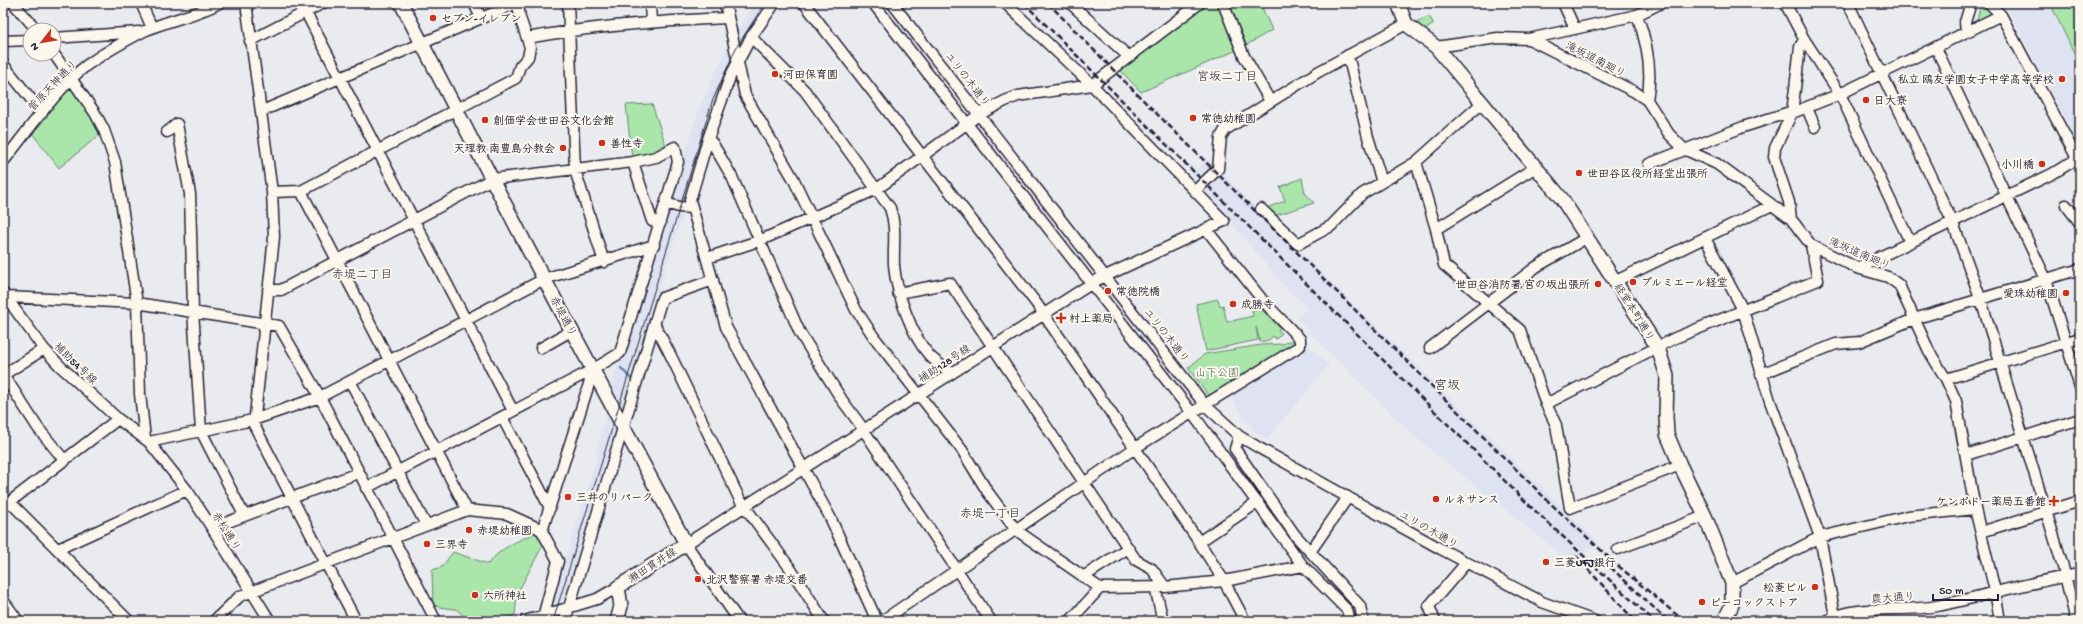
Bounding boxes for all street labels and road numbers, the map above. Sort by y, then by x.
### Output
street label: 滝坂道南廻り [1563,40,1628,81]
street label: ユリの木通り [941,50,992,110]
street label: 菅原天神通り [26,57,80,115]
street label: 滝坂道南廻り [1826,236,1892,273]
street label: 経堂本町通り [1611,281,1657,344]
street label: 赤堤通り [547,294,579,339]
street label: ユリの木通り [1140,306,1191,366]
street label: 補助54号線 [51,340,99,388]
street label: 補助128号線 [916,343,973,386]
street label: ユリの木通り [1396,509,1460,552]
street label: 赤松通り [209,510,243,554]
street label: 瀬田貫井線 [626,546,679,587]
street label: 農大通り [1871,590,1916,607]

